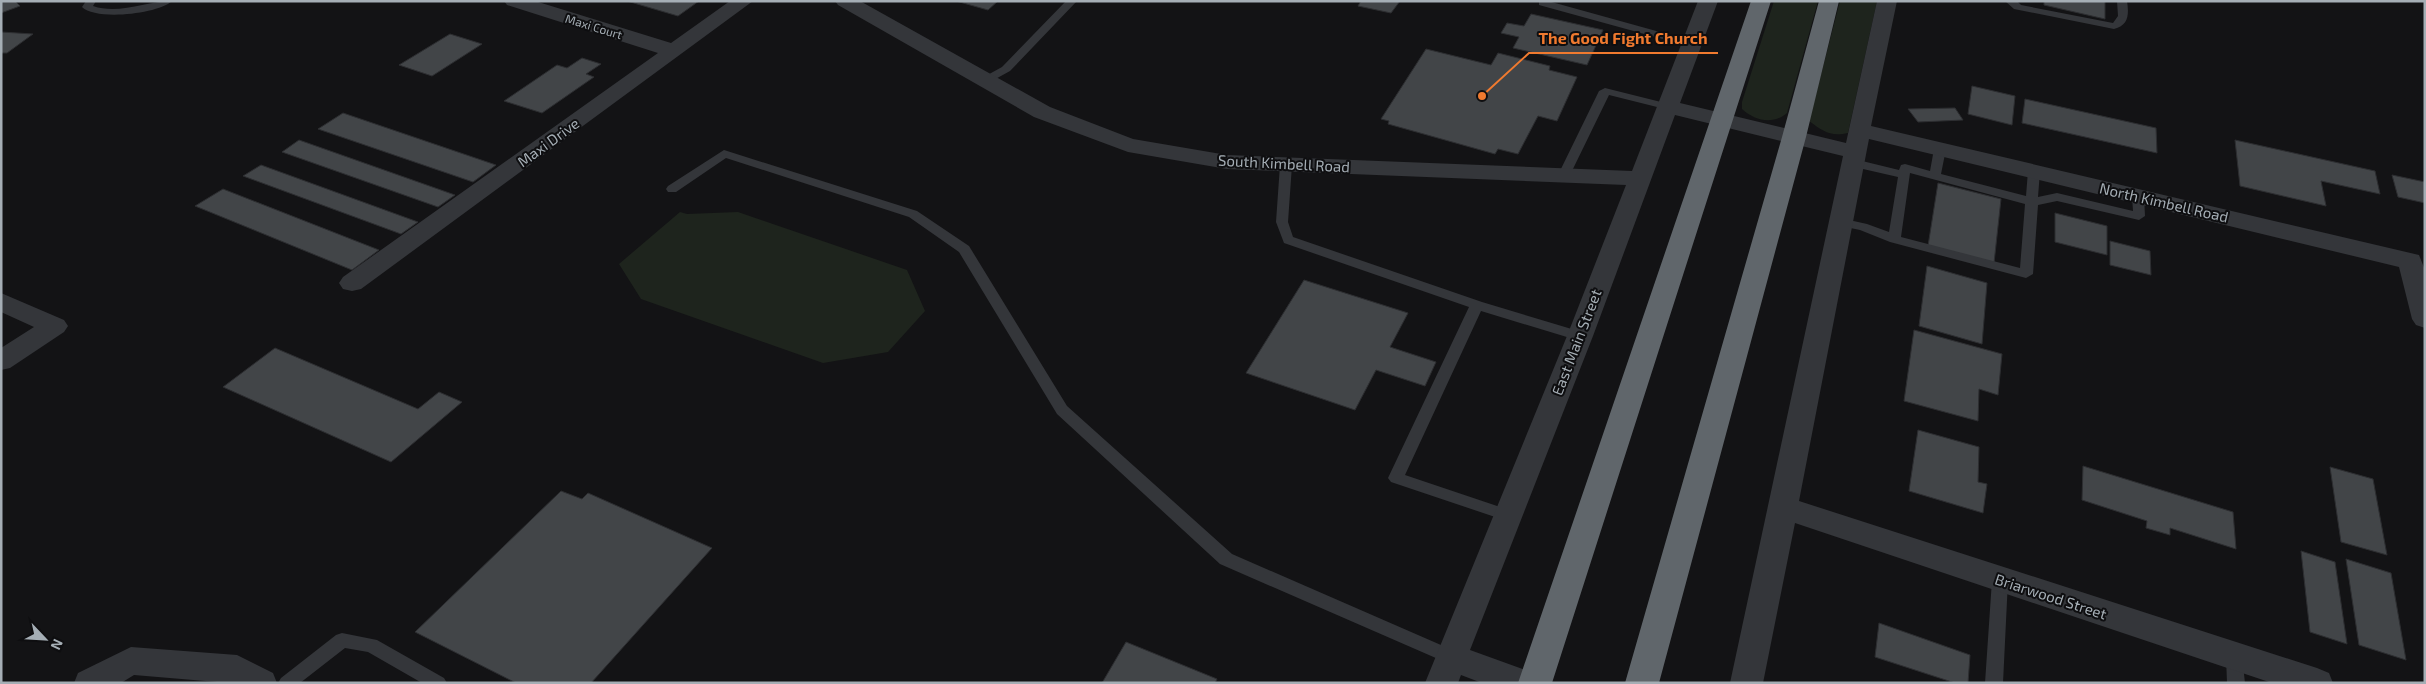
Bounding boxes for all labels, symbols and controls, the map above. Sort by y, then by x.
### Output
street label: Maxi Court [564,11,625,41]
callout: The Good Fight Church [1529,22,1718,53]
text: The Good Fight Church [1538,28,1708,47]
street label: Maxi Drive [514,114,582,170]
street label: South Kimbell Road [1218,151,1350,175]
street label: North Kimbell Road [2098,178,2230,226]
street label: East Main Street [1547,286,1605,398]
street label: Briarwood Street [1993,569,2109,623]
north arrow [20,614,70,664]
text: N [47,637,67,653]

